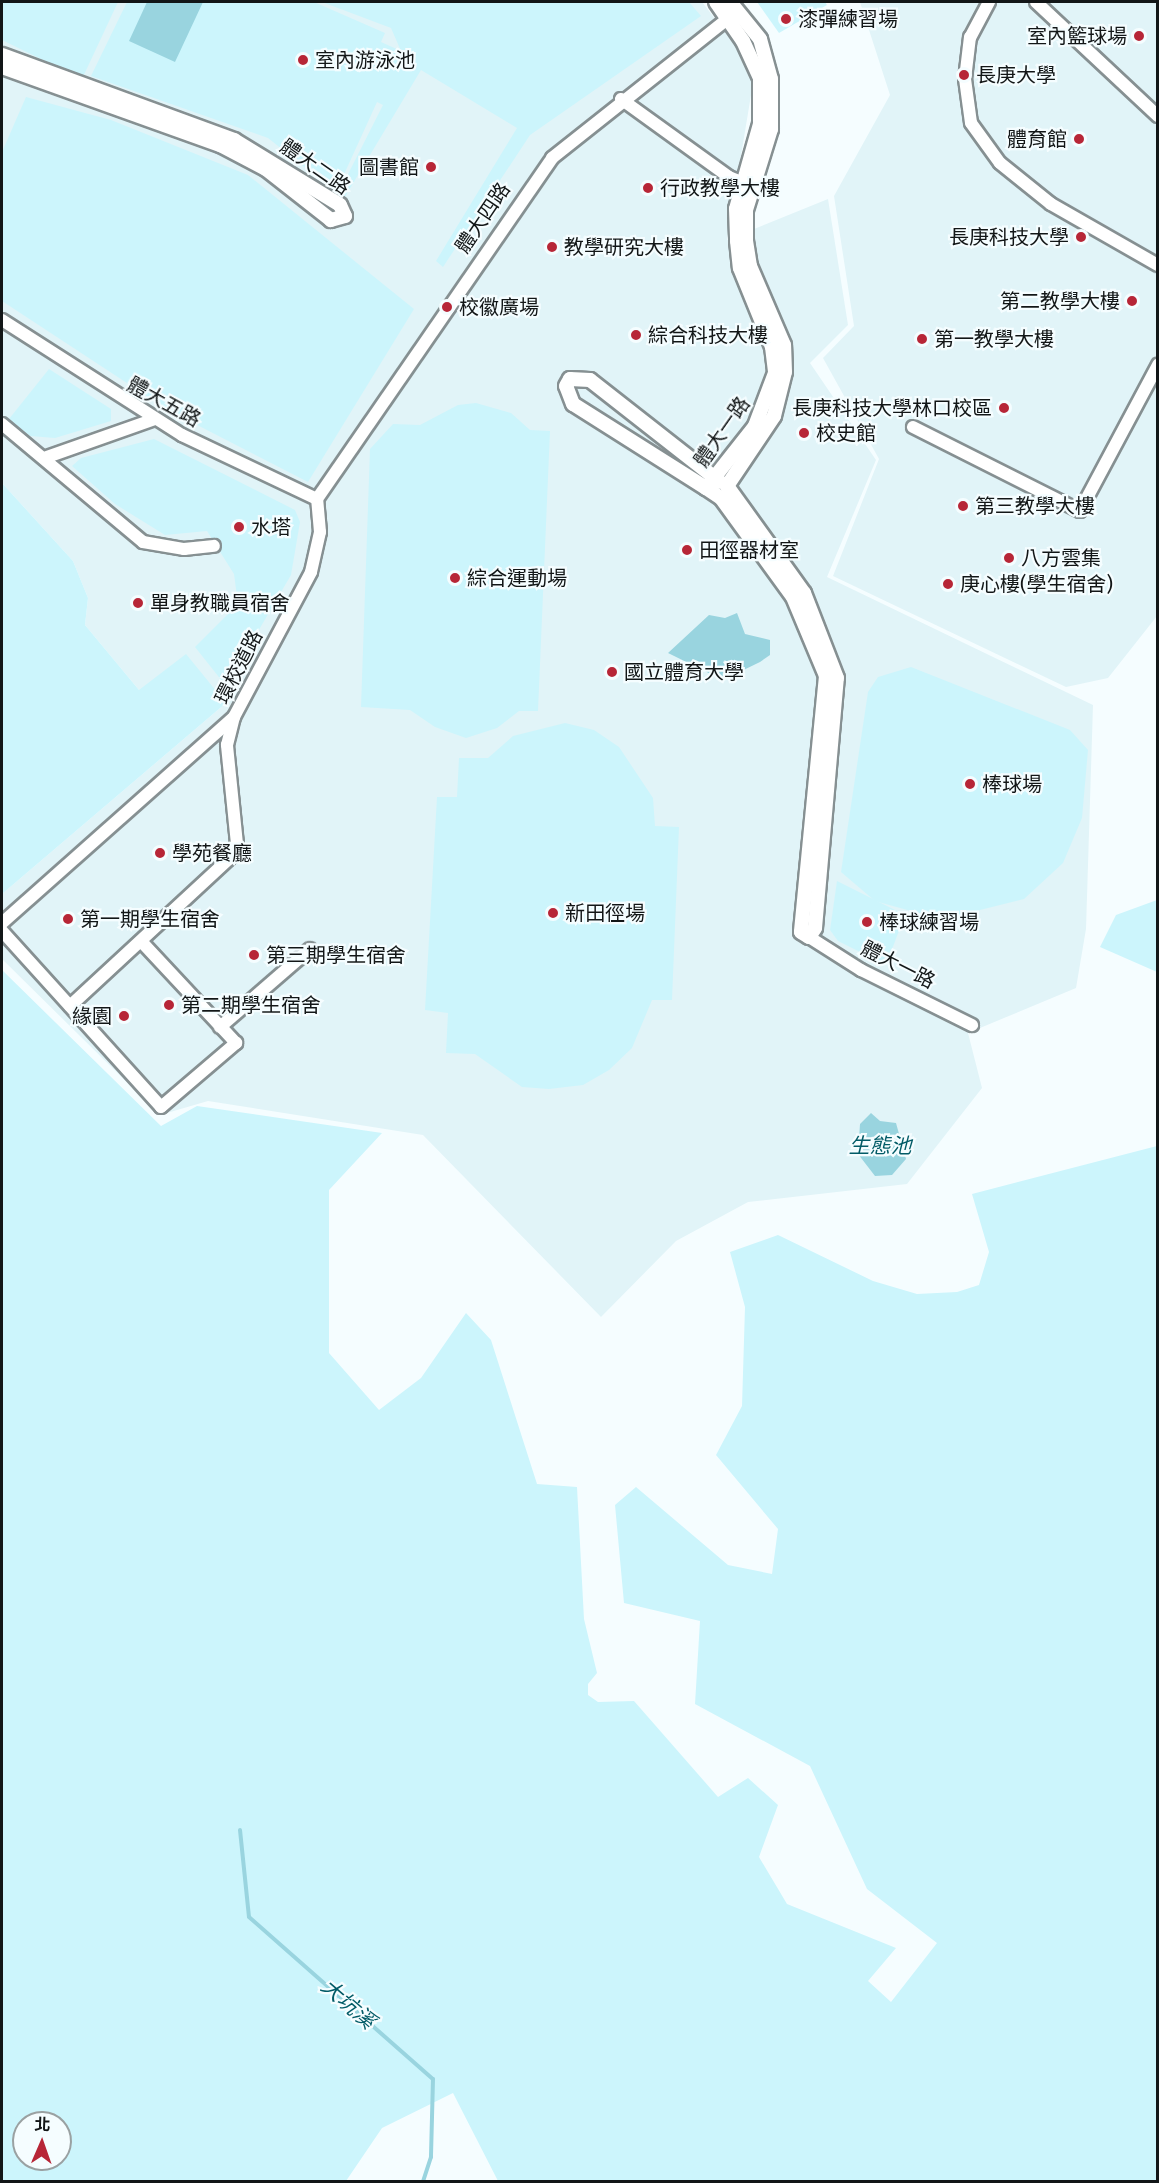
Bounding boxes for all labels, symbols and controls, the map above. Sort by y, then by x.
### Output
place label: 漆彈練習場 [798,7,898,31]
marker: 漆彈練習場 [779,12,793,26]
place label: 室內籃球場 [1027,24,1127,48]
marker: 室內籃球場 [1132,29,1146,43]
place label: 室內游泳池 [315,48,415,72]
marker: 室內游泳池 [296,53,310,67]
place label: 長庚大學 [976,63,1056,87]
marker: 長庚大學 [957,68,971,82]
place label: 體育館 [1007,127,1067,151]
marker: 體育館 [1072,132,1086,146]
street label: 體大二路 [275,134,355,200]
place label: 圖書館 [359,155,419,179]
marker: 圖書館 [424,160,438,174]
place label: 行政教學大樓 [660,176,780,200]
street label: 體大四路 [451,178,515,258]
marker: 行政教學大樓 [641,181,655,195]
place label: 長庚科技大學 [949,225,1069,249]
marker: 長庚科技大學 [1074,230,1088,244]
place label: 教學研究大樓 [564,235,684,259]
marker: 教學研究大樓 [545,240,559,254]
place label: 第二教學大樓 [1000,289,1120,313]
marker: 第二教學大樓 [1125,294,1139,308]
place label: 校徽廣場 [459,295,539,319]
marker: 校徽廣場 [440,300,454,314]
place label: 綜合科技大樓 [648,323,768,347]
place label: 第一教學大樓 [934,327,1054,351]
marker: 綜合科技大樓 [629,328,643,342]
marker: 第一教學大樓 [915,332,929,346]
street label: 體大五路 [123,372,205,432]
street label: 體大一路 [689,392,755,472]
place label: 長庚科技大學林口校區 [792,396,992,420]
marker: 長庚科技大學林口校區 [997,401,1011,415]
place label: 校史館 [816,421,876,445]
marker: 校史館 [797,426,811,440]
place label: 第三教學大樓 [975,494,1095,518]
marker: 第三教學大樓 [956,499,970,513]
place label: 水塔 [251,515,291,539]
marker: 水塔 [232,520,246,534]
place label: 田徑器材室 [699,538,799,562]
marker: 田徑器材室 [680,543,694,557]
place label: 八方雲集 [1021,546,1101,570]
marker: 八方雲集 [1002,551,1016,565]
place label: 綜合運動場 [467,566,567,590]
marker: 綜合運動場 [448,571,462,585]
place label: 庚心樓(學生宿舍) [960,572,1113,596]
marker: 庚心樓(學生宿舍) [941,577,955,591]
place label: 單身教職員宿舍 [150,591,290,615]
marker: 單身教職員宿舍 [131,596,145,610]
street label: 環校道路 [210,626,268,708]
place label: 國立體育大學 [624,660,744,684]
marker: 國立體育大學 [605,665,619,679]
place label: 棒球場 [982,772,1042,796]
marker: 棒球場 [963,777,977,791]
place label: 學苑餐廳 [172,841,252,865]
marker: 學苑餐廳 [153,846,167,860]
place label: 新田徑場 [565,901,645,925]
marker: 新田徑場 [546,906,560,920]
place label: 第一期學生宿舍 [80,907,220,931]
place label: 棒球練習場 [879,910,979,934]
marker: 第一期學生宿舍 [61,912,75,926]
marker: 棒球練習場 [860,915,874,929]
street label: 體大一路 [857,936,939,994]
place label: 第三期學生宿舍 [266,943,406,967]
marker: 第三期學生宿舍 [247,948,261,962]
place label: 第二期學生宿舍 [181,993,321,1017]
marker: 第二期學生宿舍 [162,998,176,1012]
place label: 緣園 [72,1004,112,1028]
marker: 緣園 [117,1009,131,1023]
water label: 生態池 [849,1133,911,1159]
water label: 大坑溪 [316,1974,380,2034]
north arrow [12,2111,72,2171]
text: 北 [34,2115,51,2134]

